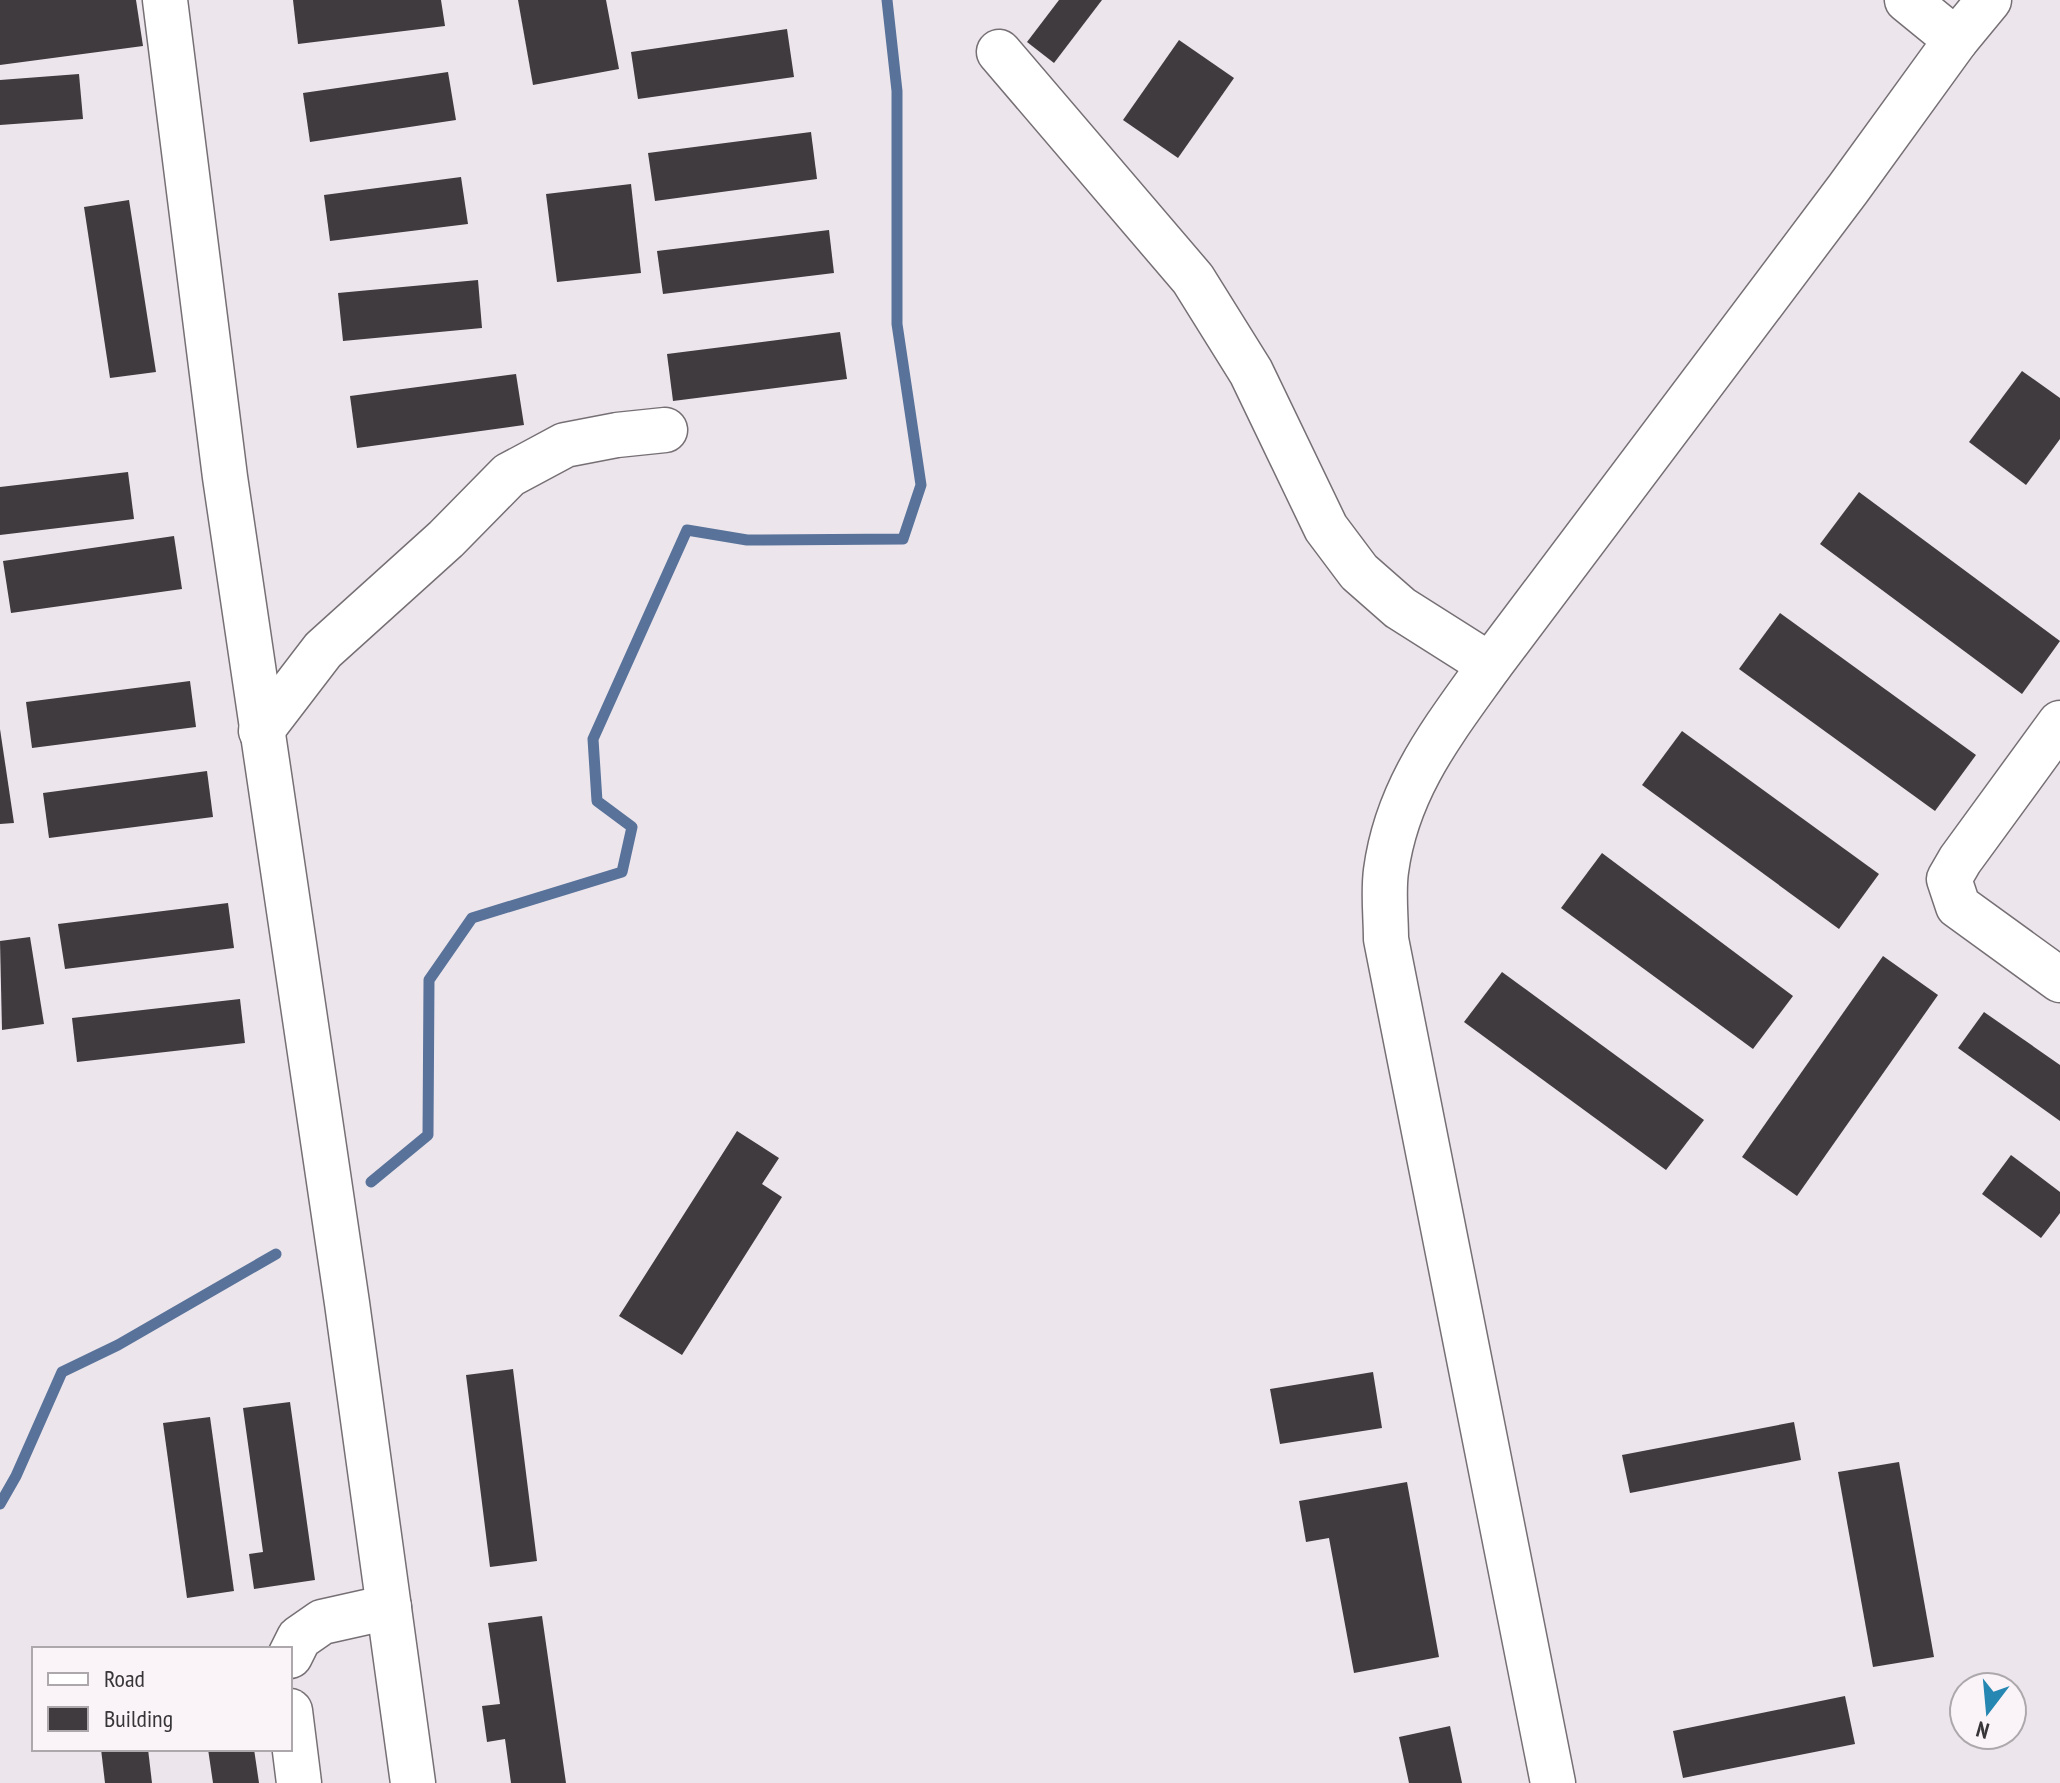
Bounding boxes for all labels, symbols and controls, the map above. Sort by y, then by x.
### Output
legend [32,1647,292,1751]
text: Road [104,1663,145,1694]
north arrow [1948,1671,2028,1751]
text: Building [104,1703,173,1734]
text: N [1973,1715,1992,1745]

